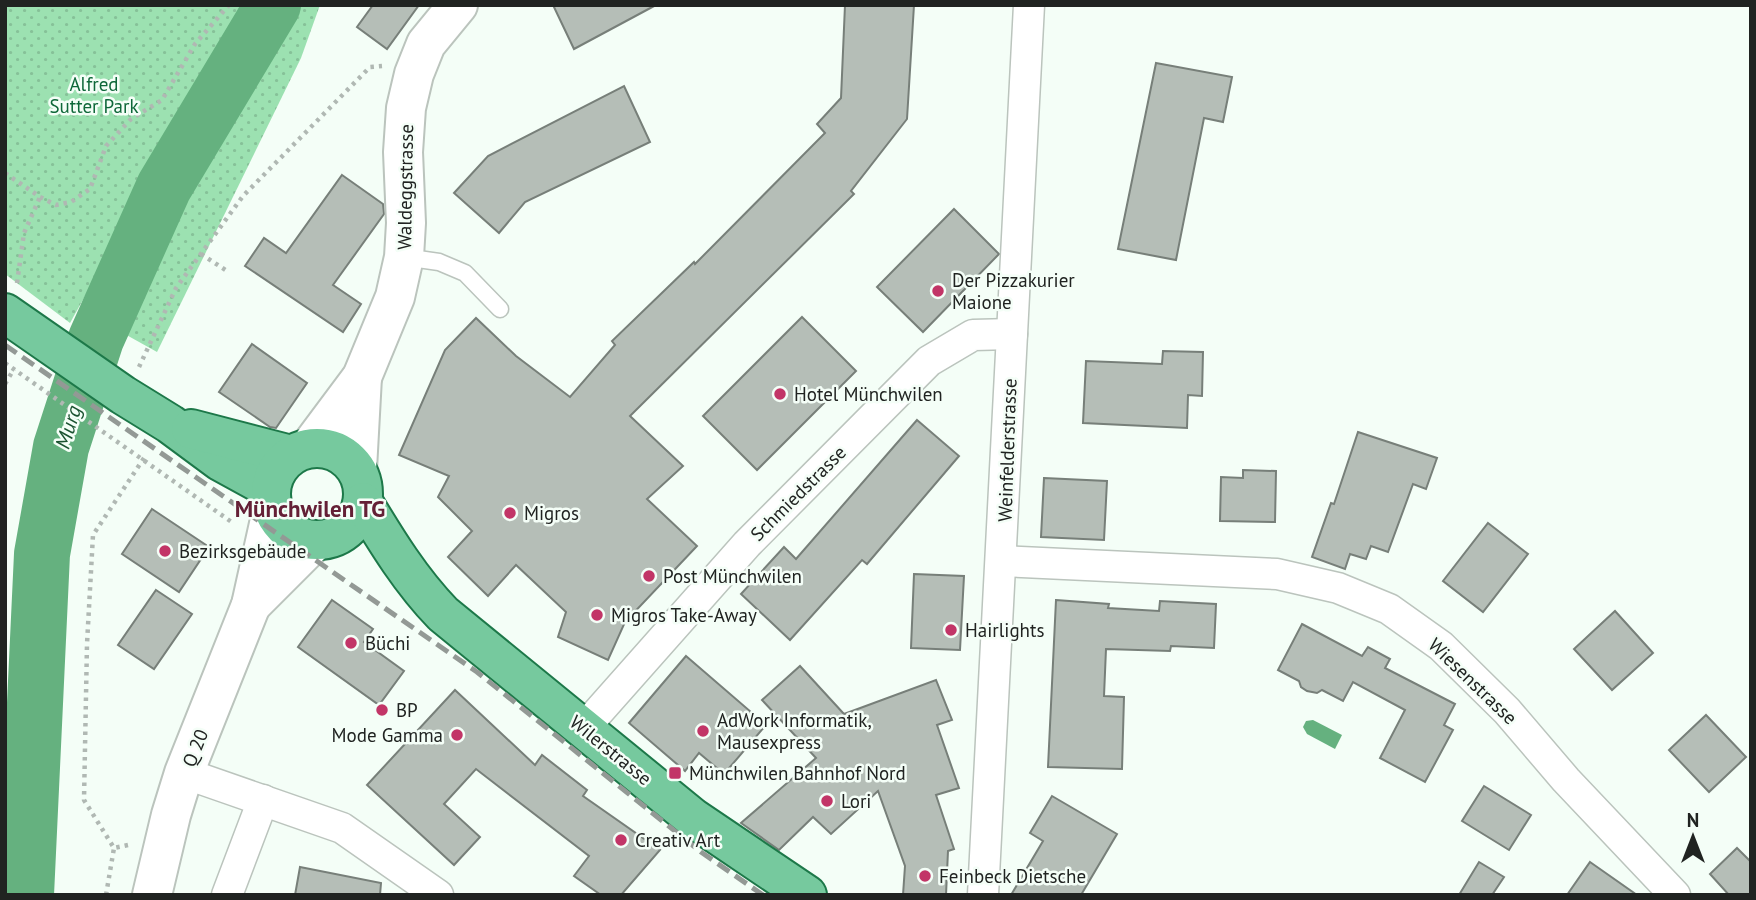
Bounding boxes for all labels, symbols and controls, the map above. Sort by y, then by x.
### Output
park label: Alfred Sutter Park [49,72,139,118]
street label: Waldeggstrasse [392,124,418,250]
place label: Der Pizzakurier Maione [952,268,1075,314]
marker: Der Pizzakurier Maione [930,283,946,299]
street label: Weinfelderstrasse [993,378,1021,522]
place label: Hotel Münchwilen [794,382,943,406]
marker: Hotel Münchwilen [772,386,788,402]
water label: Murg [49,402,87,452]
street label: Schmiedstrasse [745,440,851,546]
district label: Münchwilen TG [235,494,385,523]
place label: Migros [524,501,579,525]
marker: Migros [502,505,518,521]
place label: Bezirksgebäude [179,539,306,563]
marker: Bezirksgebäude [157,543,173,559]
place label: Post Münchwilen [663,564,802,588]
marker: Post Münchwilen [641,568,657,584]
place label: Migros Take-Away [611,603,757,627]
marker: Migros Take-Away [589,607,605,623]
place label: Hairlights [965,618,1044,642]
marker: Hairlights [943,622,959,638]
place label: Büchi [365,631,410,655]
street label: Wiesenstrasse [1423,633,1523,729]
marker: Büchi [343,635,359,651]
place label: BP [396,698,418,722]
marker: BP [374,702,390,718]
place label: AdWork Informatik, Mausexpress [717,708,872,754]
street label: Wilerstrasse [565,710,657,790]
place label: Mode Gamma [332,723,443,747]
marker: AdWork Informatik, Mausexpress [695,723,711,739]
street label: Q 20 [177,726,213,770]
marker: Mode Gamma [449,727,465,743]
place label: Münchwilen Bahnhof Nord [689,761,906,785]
marker: Münchwilen Bahnhof Nord [667,765,683,781]
place label: Lori [841,789,871,813]
marker: Lori [819,793,835,809]
north arrow [1658,802,1728,872]
text: N [1687,808,1699,832]
place label: Creativ Art [635,828,721,852]
marker: Creativ Art [613,832,629,848]
place label: Feinbeck Dietsche [939,864,1086,888]
marker: Feinbeck Dietsche [917,868,933,884]

